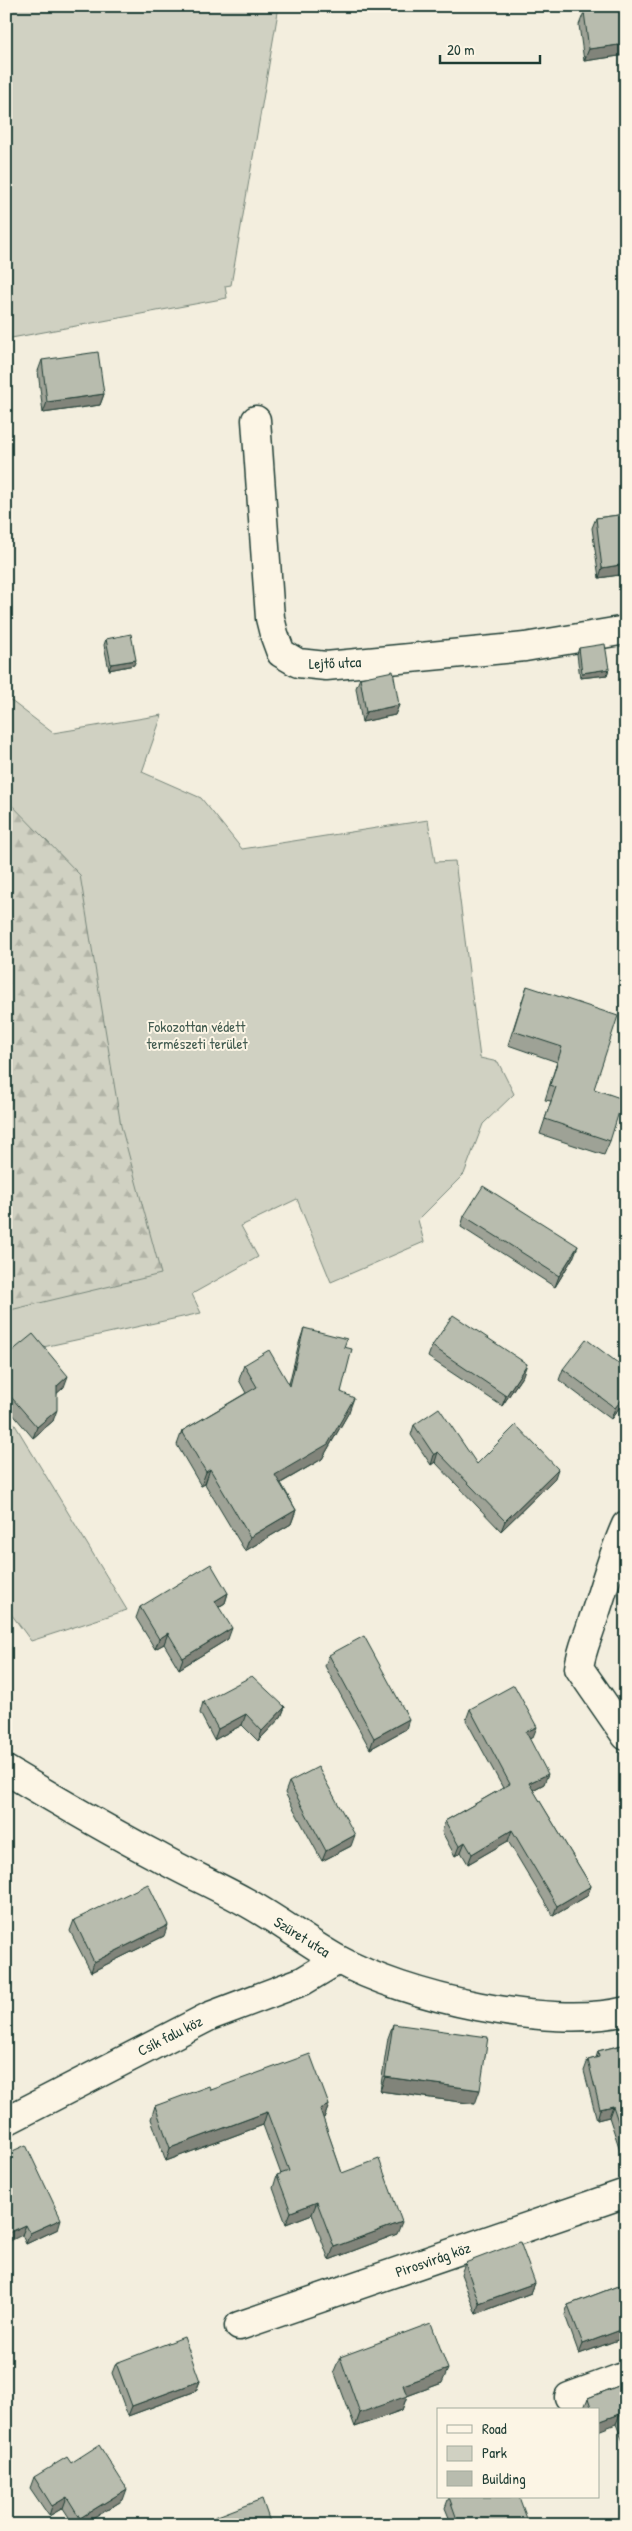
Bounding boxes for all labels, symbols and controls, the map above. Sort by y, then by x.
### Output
scale bar [440,32,540,64]
text: 20 m [447,39,474,60]
street label: Lejtő utca [308,651,362,674]
park label: Fokozottan védett természeti terület [146,1016,248,1054]
street label: Szüret utca [270,1911,334,1962]
street label: Csík falu köz [134,2010,206,2061]
street label: Pirosvirág köz [393,2237,474,2282]
legend [437,2408,600,2498]
text: Road [482,2418,507,2439]
text: Park [482,2442,507,2463]
text: Building [482,2468,526,2489]

